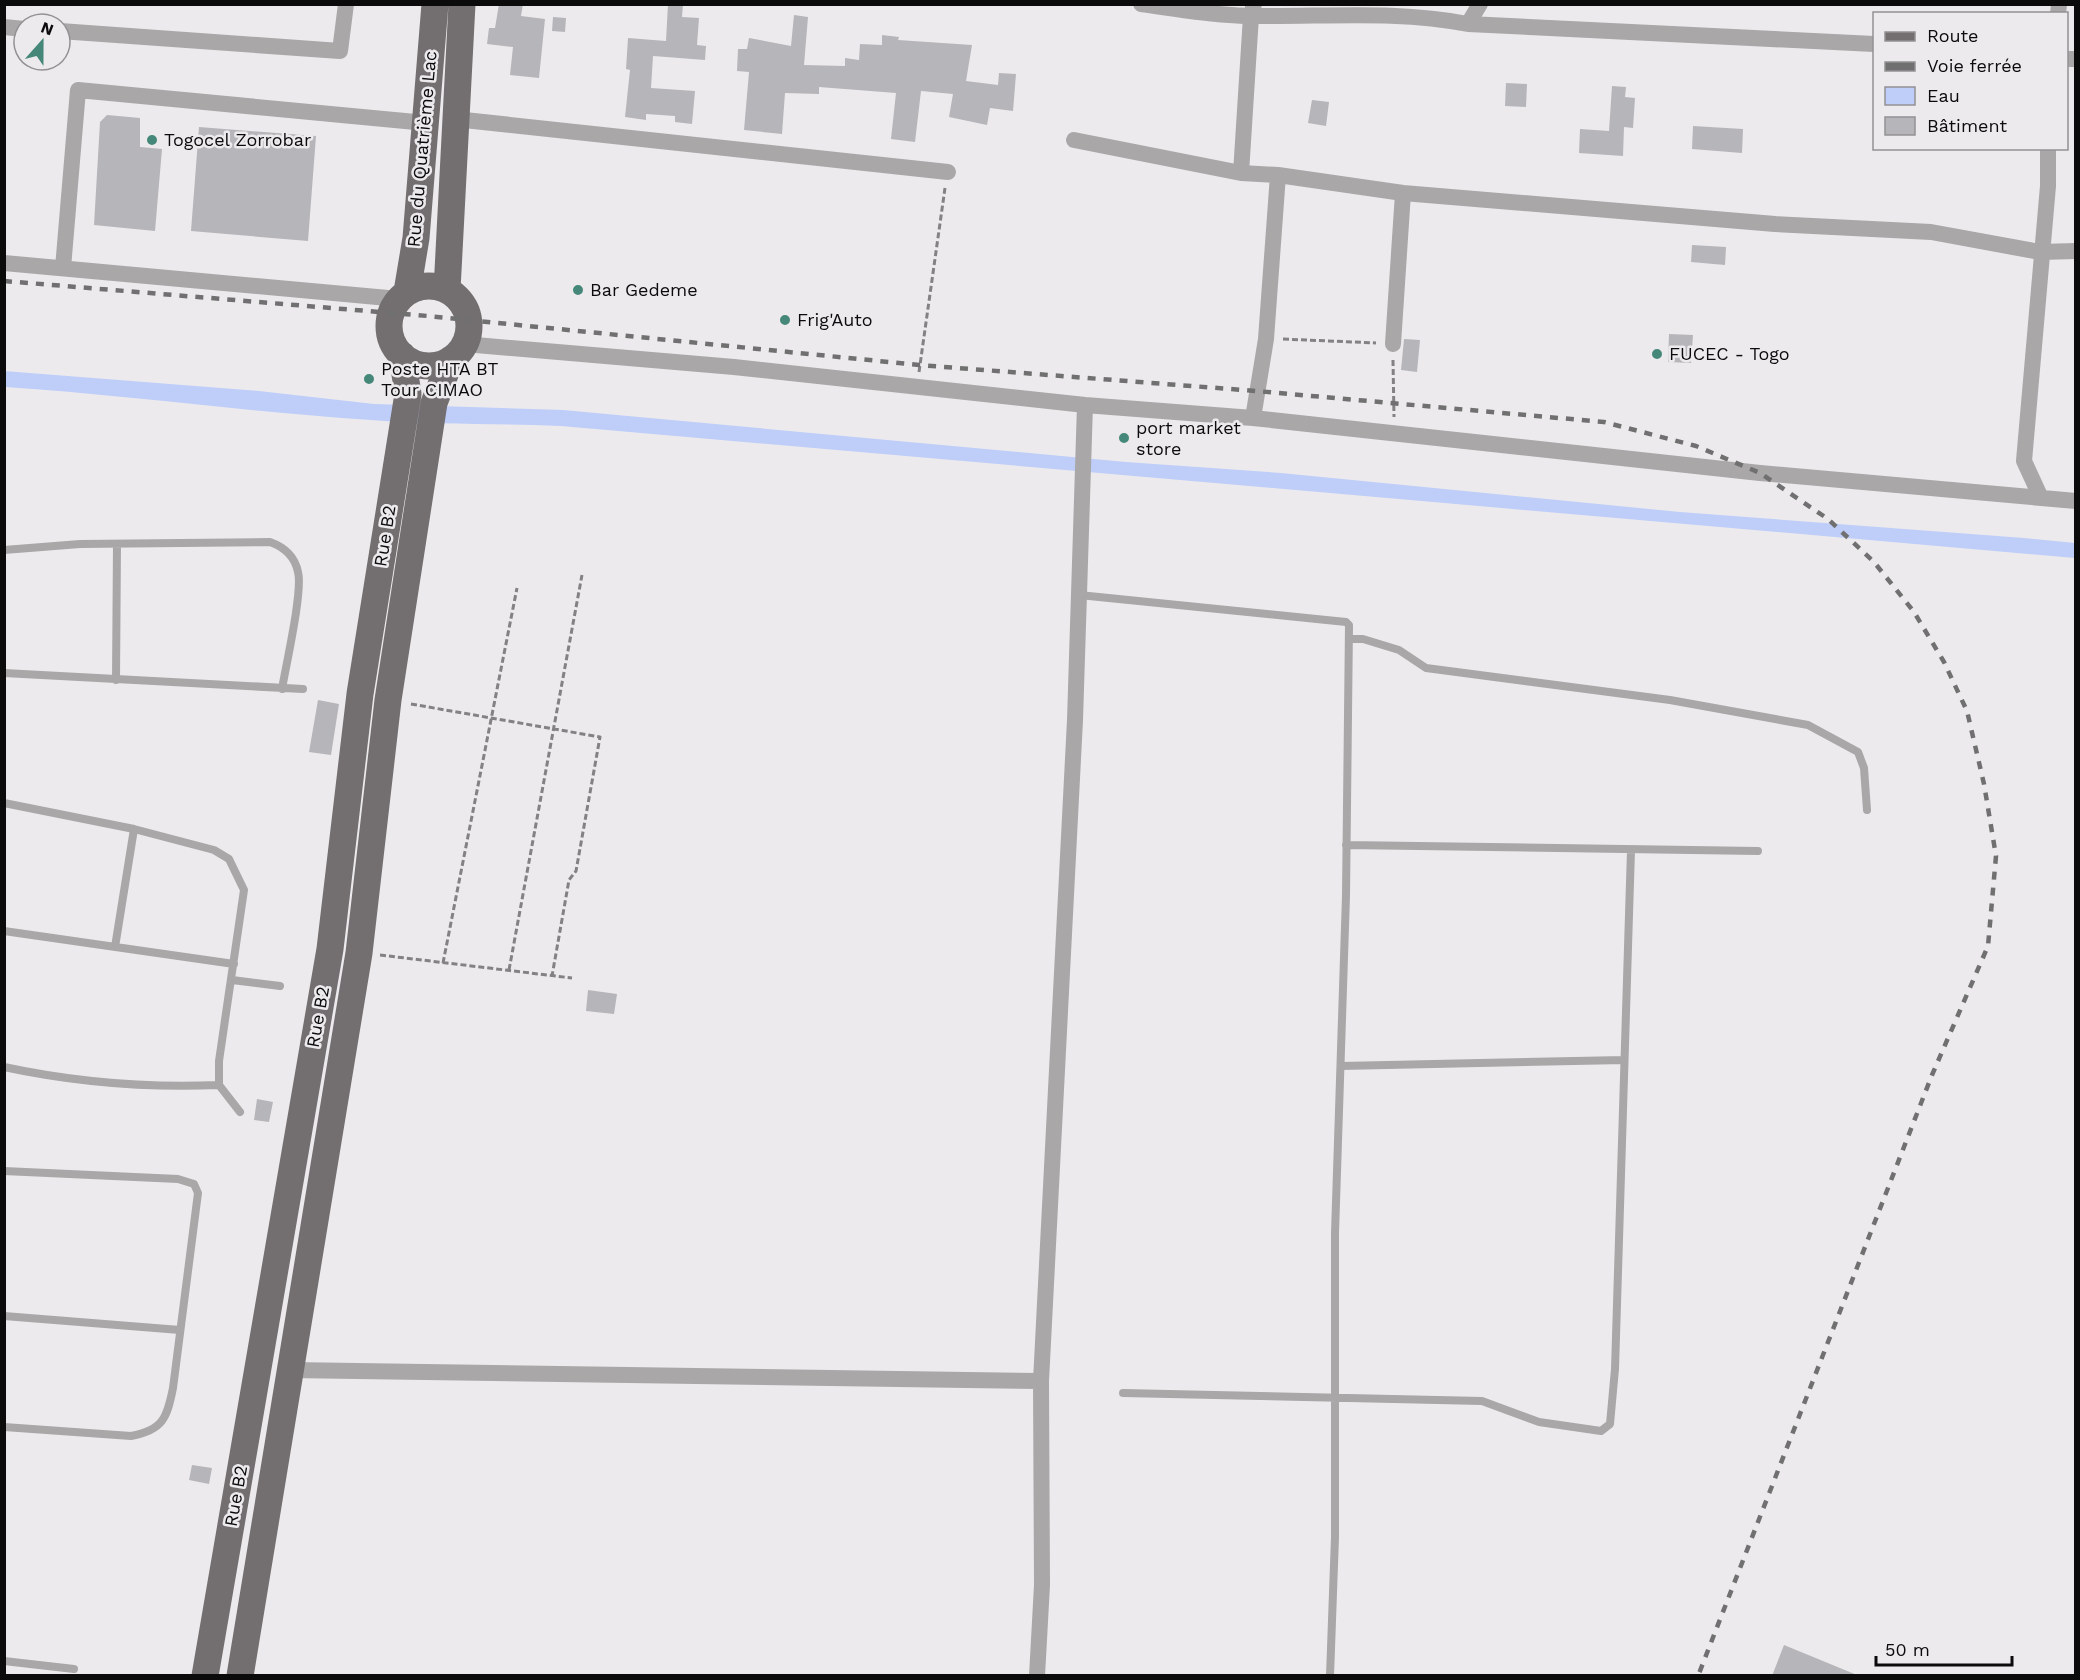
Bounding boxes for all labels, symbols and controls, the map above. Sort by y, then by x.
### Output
north arrow [12,12,72,72]
legend [1873,12,2068,150]
text: N [38,17,56,39]
text: Route [1927,25,1979,46]
street label: Rue du Quatrième Lac [402,50,441,248]
text: Voie ferrée [1927,55,2022,76]
text: Eau [1927,85,1960,106]
text: Bâtiment [1927,115,2007,136]
place label: Togocel Zorrobar [164,129,311,150]
marker: Togocel Zorrobar [145,133,159,147]
place label: Bar Gedeme [590,279,698,300]
marker: Bar Gedeme [571,283,585,297]
place label: Frig'Auto [797,309,873,330]
marker: Frig'Auto [778,313,792,327]
place label: FUCEC - Togo [1669,343,1790,364]
marker: FUCEC - Togo [1650,347,1664,361]
place label: Poste HTA BT Tour CIMAO [381,358,499,400]
marker: Poste HTA BT Tour CIMAO [362,372,376,386]
place label: port market store [1136,417,1241,459]
marker: port market store [1117,431,1131,445]
street label: Rue B2 [369,504,400,568]
street label: Rue B2 [302,985,333,1049]
street label: Rue B2 [220,1464,251,1528]
scale bar [1876,1629,2012,1667]
text: 50 m [1885,1639,1930,1660]

